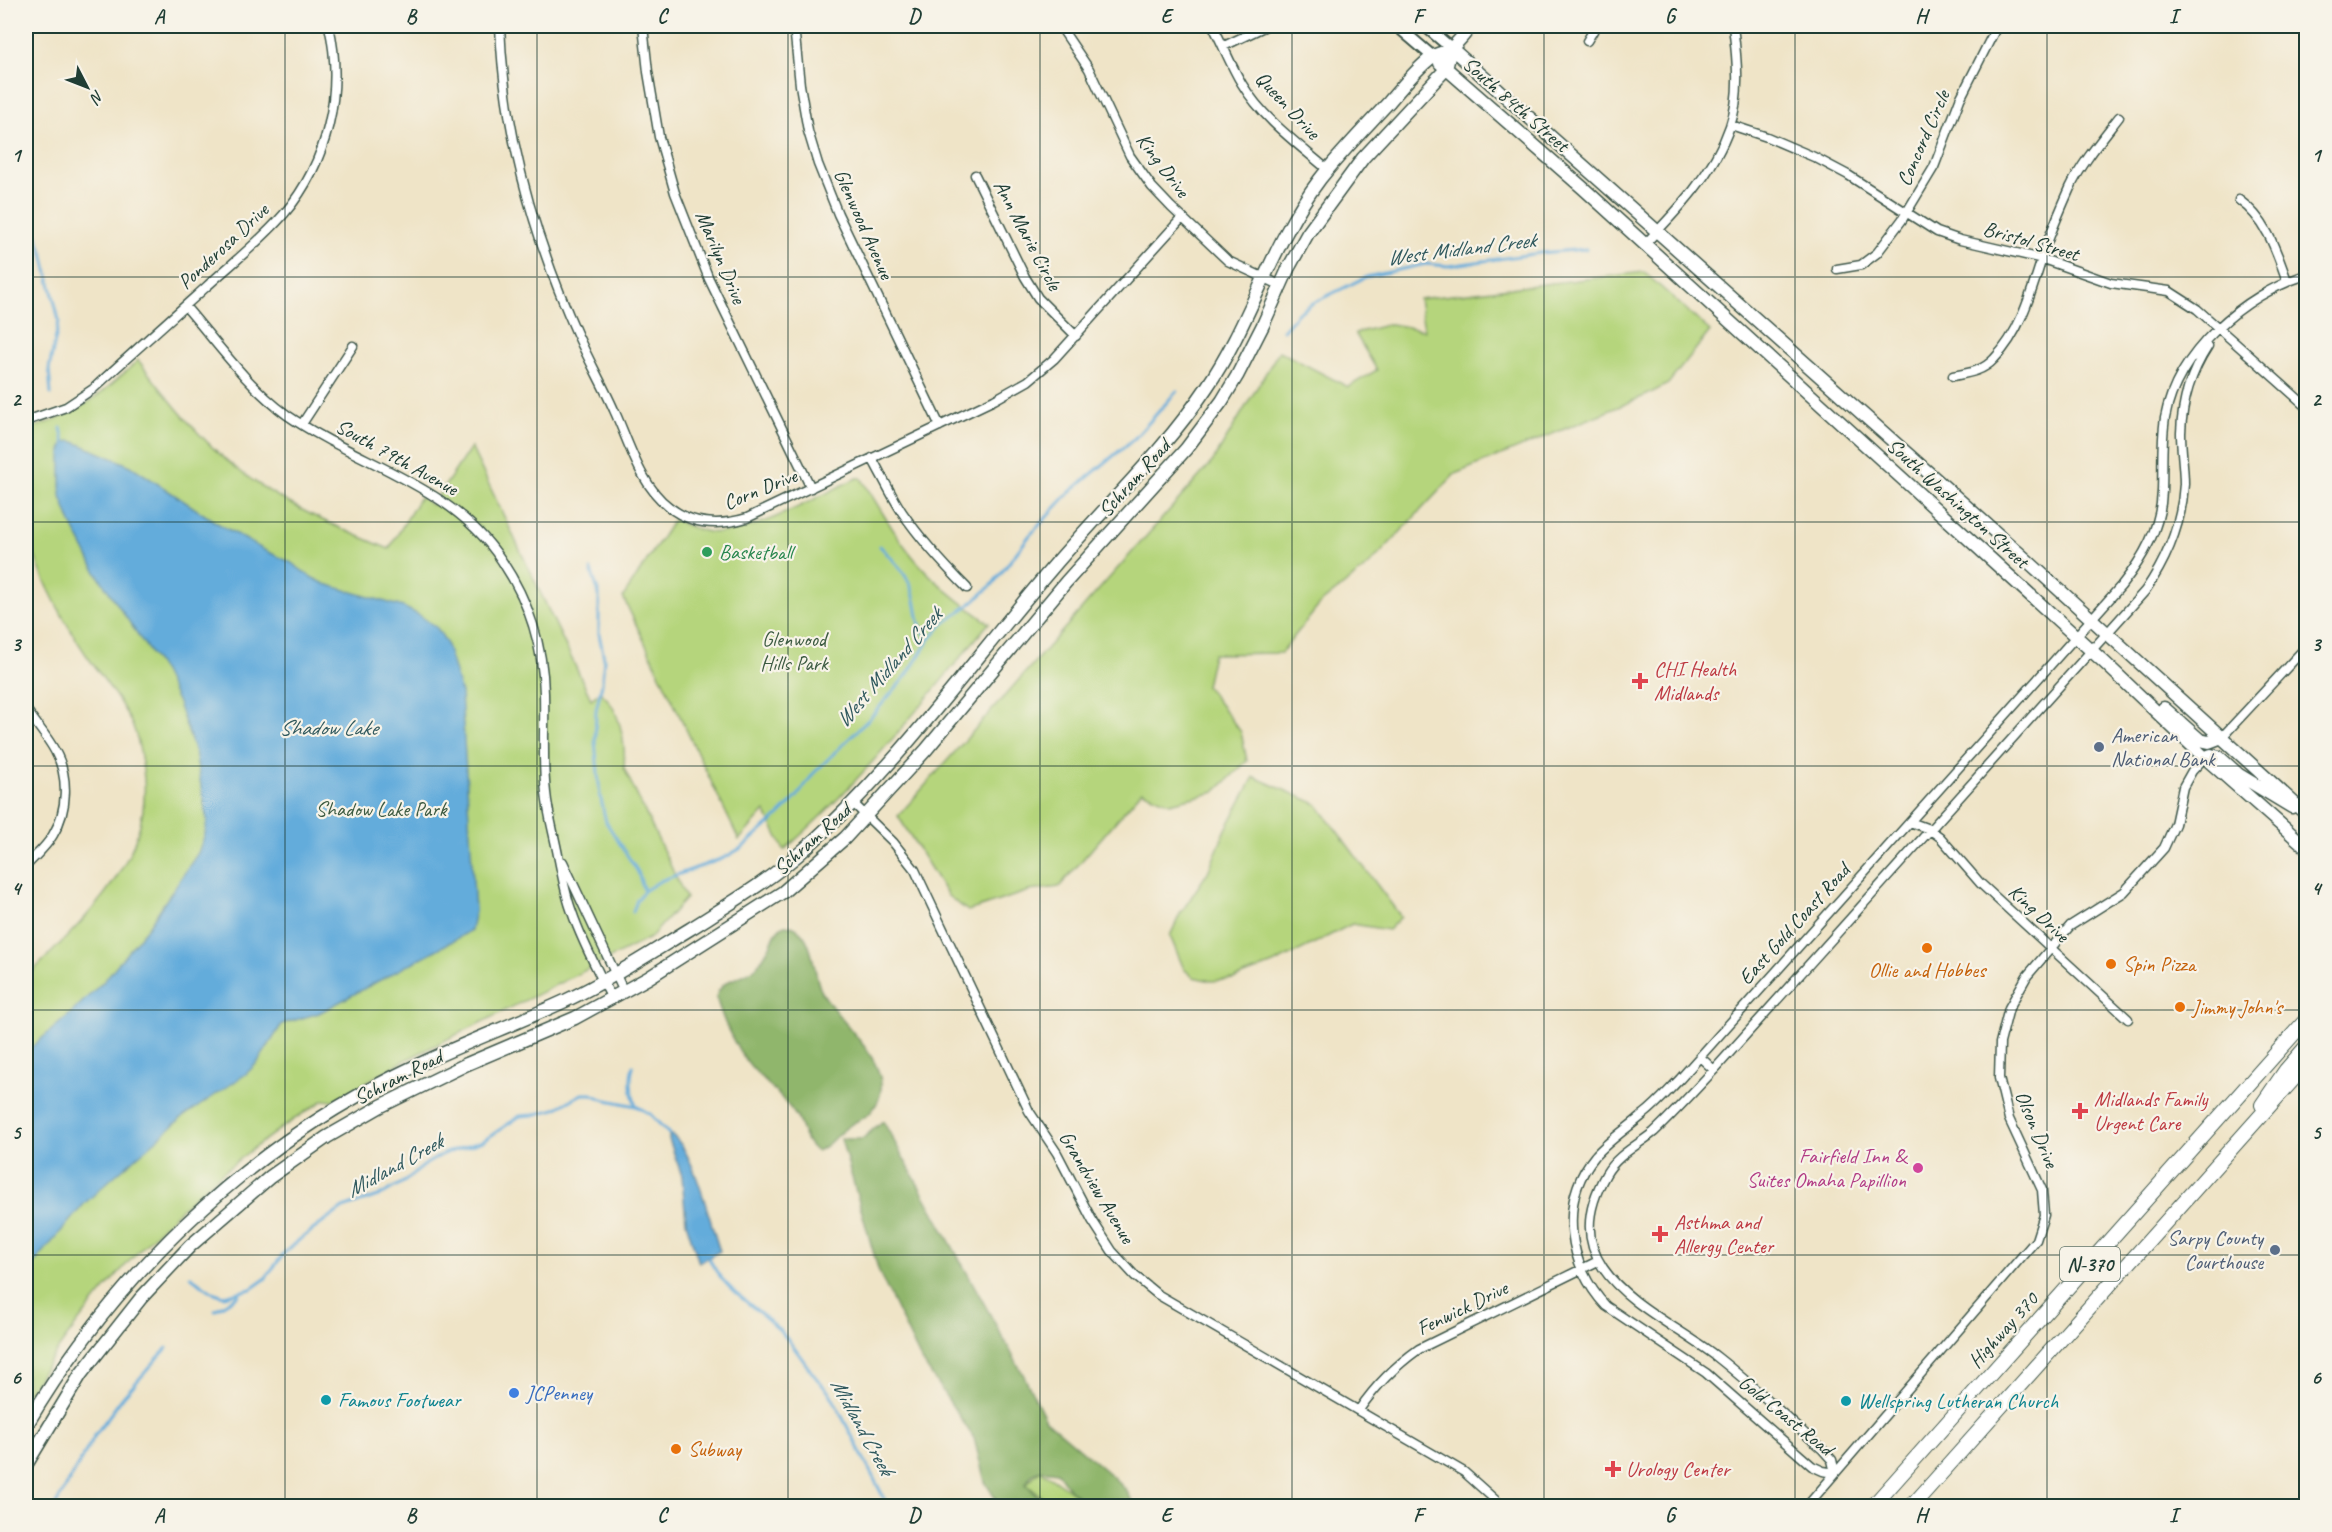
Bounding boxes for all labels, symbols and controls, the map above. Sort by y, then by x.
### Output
text: A [154,4,166,29]
text: B [406,4,418,29]
text: C [657,4,669,29]
text: D [908,4,922,29]
text: E [1161,4,1175,29]
text: F [1413,4,1427,29]
text: G [1665,4,1678,29]
text: H [1915,4,1930,29]
text: I [2169,4,2182,29]
street label: South 84th Street [1457,51,1576,159]
north arrow [57,57,117,117]
street label: Queen Drive [1250,65,1327,145]
street label: Concord Circle [1890,84,1957,190]
text: N [85,86,108,109]
street label: King Drive [1130,128,1196,203]
text: 1 [12,143,23,168]
text: 1 [2312,143,2323,168]
street label: Glenwood Avenue [828,165,900,284]
street label: Ann Marie Circle [988,175,1069,296]
street label: Ponderosa Drive [172,197,275,295]
street label: Marilyn Drive [690,207,753,308]
street label: Bristol Street [1980,215,2084,268]
water label: West Midland Creek [1385,226,1541,272]
text: 2 [12,387,23,412]
text: 2 [2312,387,2323,412]
street label: South 79th Avenue [331,413,464,502]
street label: Schram Road [1092,431,1178,522]
street label: South Washington Street [1882,432,2036,575]
street label: Corn Drive [720,462,802,515]
place label: Basketball [719,539,796,565]
marker: Basketball [700,545,714,559]
water label: West Midland Creek [829,599,951,733]
park label: Glenwood Hills Park [760,626,830,676]
text: 3 [12,632,23,657]
text: 3 [2312,632,2323,657]
place label: CHI Health Midlands [1654,656,1737,706]
marker: CHI Health Midlands [1631,672,1649,690]
water label: Shadow Lake [279,714,381,742]
place label: American National Bank [2111,722,2216,772]
marker: American National Bank [2092,740,2106,754]
street label: Schram Road [768,795,859,881]
park label: Shadow Lake Park [316,796,448,822]
street label: East Gold Coast Road [1733,855,1858,990]
text: 4 [12,876,24,901]
text: 4 [2312,876,2324,901]
street label: King Drive [2003,878,2076,949]
marker: Ollie and Hobbes [1920,941,1934,955]
place label: Spin Pizza [2123,951,2198,977]
place label: Ollie and Hobbes [1869,957,1987,983]
marker: Spin Pizza [2104,957,2118,971]
place label: Jimmy John's [2191,994,2284,1020]
marker: Jimmy John's [2173,1000,2187,1014]
street label: Schram Road [349,1042,450,1110]
place label: Midlands Family Urgent Care [2094,1086,2209,1136]
street label: Olson Drive [2009,1087,2065,1172]
marker: Midlands Family Urgent Care [2071,1102,2089,1120]
text: 5 [12,1120,23,1145]
text: 5 [2312,1120,2323,1145]
water label: Midland Creek [341,1126,451,1204]
street label: Grandview Avenue [1053,1126,1141,1249]
place label: Fairfield Inn & Suites Omaha Papillion [1747,1143,1908,1193]
marker: Fairfield Inn & Suites Omaha Papillion [1911,1161,1925,1175]
place label: Asthma and Allergy Center [1674,1209,1775,1259]
marker: Asthma and Allergy Center [1651,1225,1669,1243]
place label: Sarpy County Courthouse [2167,1225,2265,1275]
marker: Sarpy County Courthouse [2268,1243,2282,1257]
road number: N-370 [2060,1247,2120,1281]
street label: Fenwick Drive [1412,1274,1514,1341]
street label: Highway 370 [1962,1286,2045,1373]
text: 6 [11,1365,22,1390]
text: 6 [2311,1365,2322,1390]
street label: Gold Coast Road [1733,1369,1841,1463]
water label: Midland Creek [824,1373,902,1483]
place label: JCPenney [525,1380,594,1406]
marker: JCPenney [507,1386,521,1400]
place label: Famous Footwear [338,1387,462,1413]
place label: Wellspring Lutheran Church [1858,1388,2059,1414]
marker: Famous Footwear [319,1393,333,1407]
marker: Wellspring Lutheran Church [1839,1394,1853,1408]
place label: Subway [688,1436,743,1462]
marker: Subway [669,1442,683,1456]
place label: Urology Center [1626,1456,1732,1482]
marker: Urology Center [1604,1460,1622,1478]
text: A [154,1503,166,1528]
text: B [406,1503,418,1528]
text: C [657,1503,669,1528]
text: D [908,1503,922,1528]
text: E [1161,1503,1175,1528]
text: F [1413,1503,1427,1528]
text: G [1665,1503,1678,1528]
text: H [1915,1503,1930,1528]
text: I [2169,1503,2182,1528]

